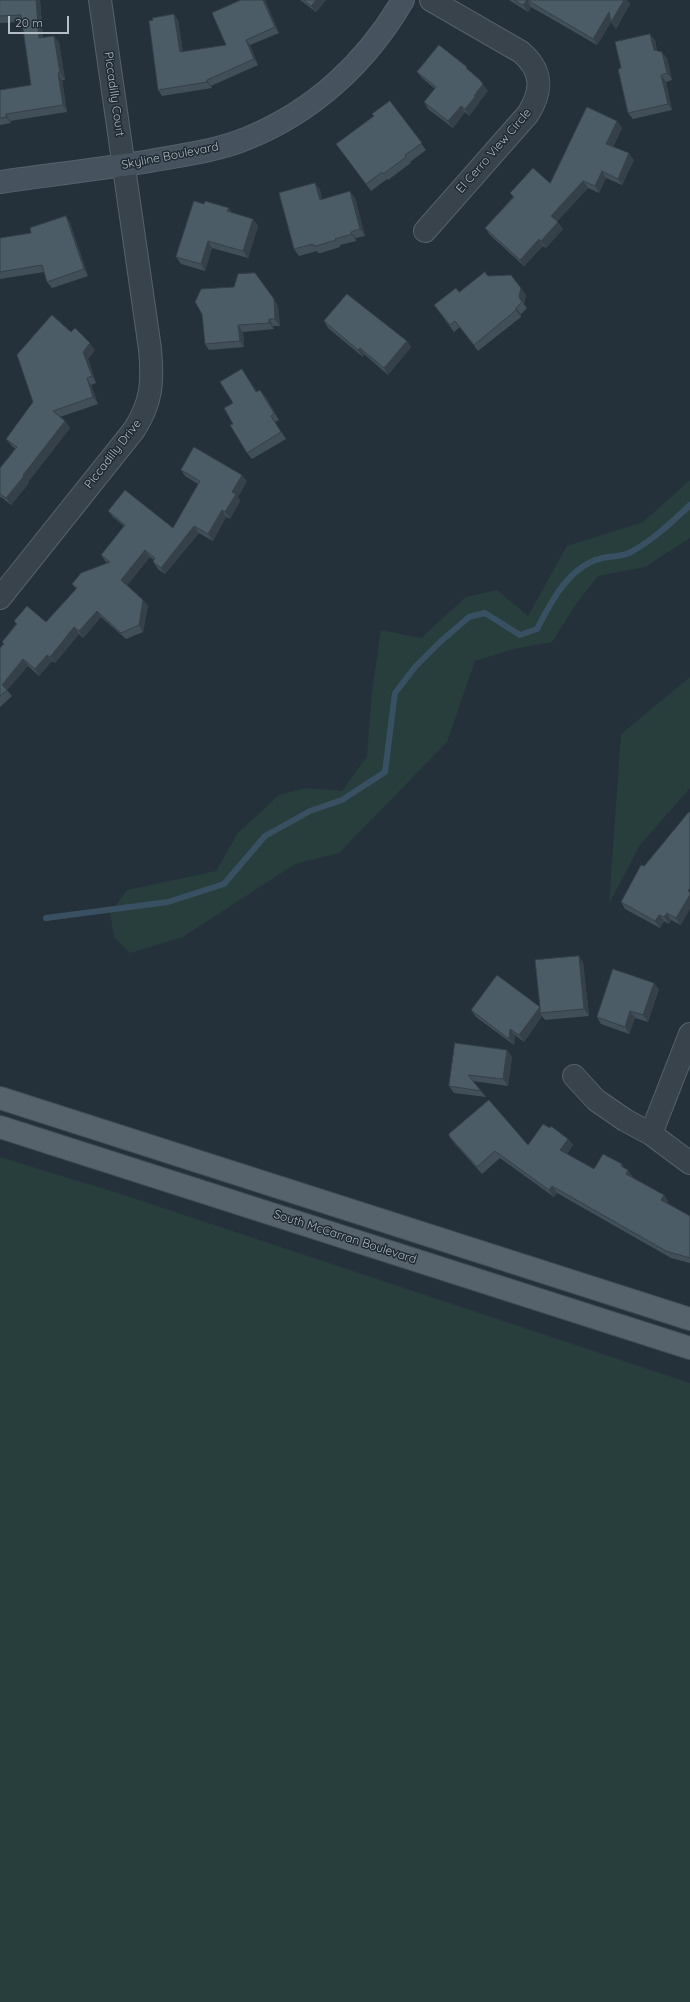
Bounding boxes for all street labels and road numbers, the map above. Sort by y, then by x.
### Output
street label: Piccadilly Court [101,51,127,137]
street label: El Cerro View Circle [453,106,535,196]
street label: Skyline Boulevard [120,140,220,172]
street label: Piccadilly Drive [82,417,144,491]
street label: South McCarran Boulevard [272,1207,418,1267]

